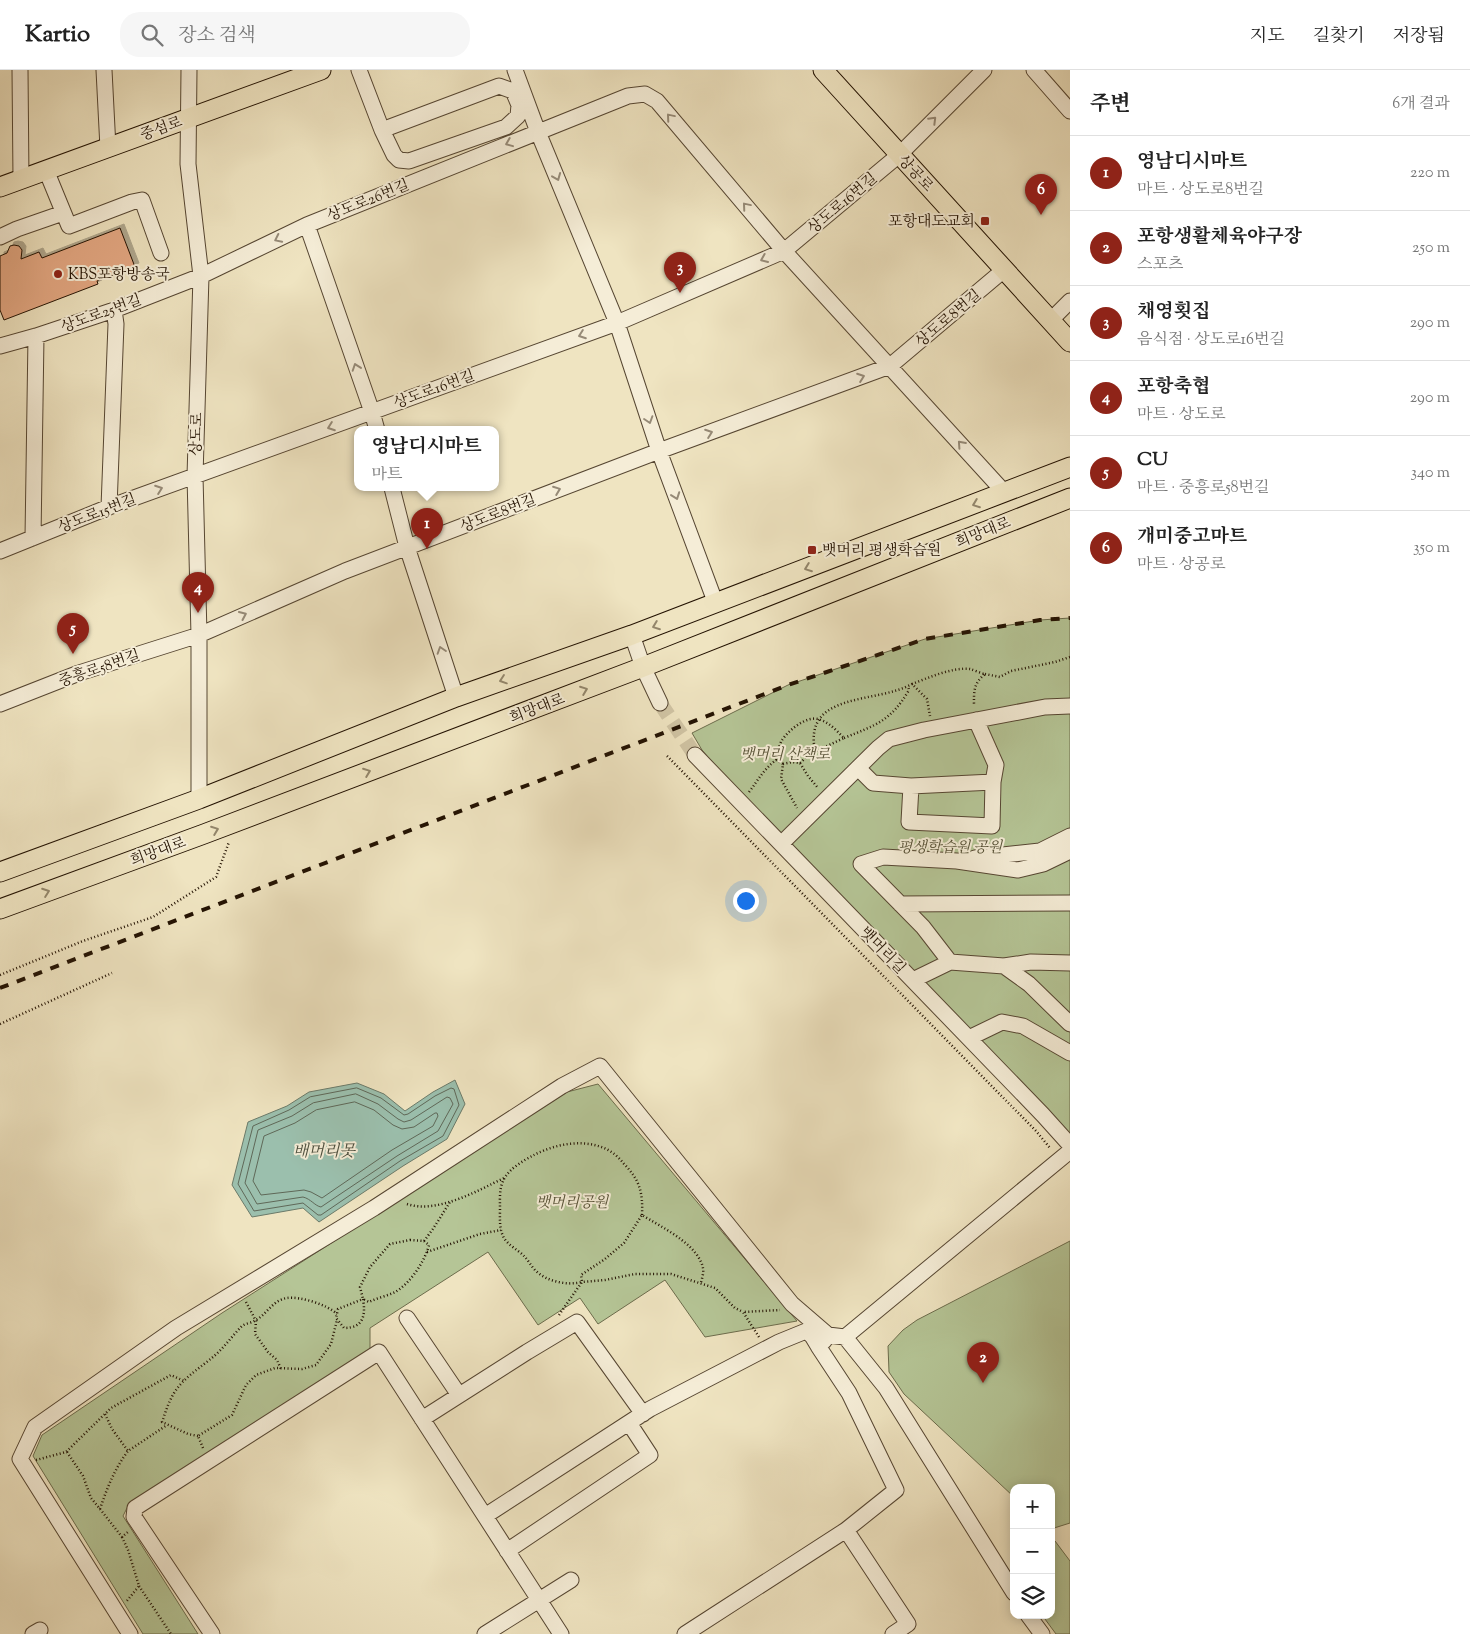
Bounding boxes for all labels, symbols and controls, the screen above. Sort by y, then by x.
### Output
search box [120,12,470,57]
text: Kartio [25,18,90,52]
icon: search [138,21,166,49]
text: 장소 검색 [178,23,256,50]
text: 지도 [1250,24,1285,50]
text: 길찾기 [1313,24,1365,50]
text: 저장됨 [1393,24,1445,50]
text: 주변 [1090,90,1131,120]
text: 6개 결과 [1392,93,1450,116]
street label: 중섬로 [137,112,186,147]
one-way arrow [667,113,676,122]
one-way arrow [928,117,937,126]
one-way arrow [505,137,514,148]
text: 영남디시마트 [1137,149,1247,176]
street label: 상공로 [892,151,938,197]
text: 1 [1103,162,1109,185]
text: 220 m [1410,162,1450,185]
street label: 상도로16번길 [804,169,882,240]
one-way arrow [550,172,561,181]
pin: 6 [1025,174,1057,215]
street label: 상도로26번길 [324,175,413,227]
text: 마트 · 상도로8번길 [1137,179,1264,202]
one-way arrow [743,202,752,211]
place label: 포항대도교회 [888,212,975,233]
marker: 포항대도교회 [979,215,991,227]
text: 포항생활체육야구장 [1137,224,1302,251]
one-way arrow [274,233,283,243]
text: 2 [1102,237,1110,260]
text: 250 m [1412,237,1450,260]
pin: 3 [664,252,696,293]
one-way arrow [760,253,769,264]
text: 스포츠 [1137,254,1183,277]
place label: KBS포항방송국 [68,265,170,286]
marker: KBS포항방송국 [52,268,64,280]
street label: 상도로8번길 [912,285,986,353]
street label: 상도로25번길 [58,290,145,339]
text: 채영횟집 [1137,299,1210,326]
text: 3 [1103,312,1109,335]
text: 290 m [1410,312,1450,335]
one-way arrow [578,329,587,339]
text: 음식점 · 상도로16번길 [1137,329,1285,352]
one-way arrow [352,363,362,372]
street label: 상도로16번길 [391,366,478,415]
one-way arrow [856,373,865,383]
text: 포항축협 [1137,374,1210,401]
text: 4 [1102,387,1110,410]
text: 290 m [1410,387,1450,410]
text: 마트 · 상도로 [1137,404,1225,427]
street label: 상도로 [186,411,209,456]
one-way arrow [643,416,653,424]
one-way arrow [327,421,336,431]
popup [354,426,499,491]
one-way arrow [704,428,712,438]
text: 영남디시마트 [371,434,482,461]
one-way arrow [958,440,967,449]
text: CU [1137,447,1168,474]
text: 5 [1103,462,1109,485]
text: 340 m [1411,462,1450,485]
text: 마트 [371,464,402,487]
text: 마트 · 중흥로58번길 [1137,477,1270,500]
one-way arrow [155,485,163,495]
one-way arrow [552,486,560,496]
street label: 상도로15번길 [55,490,140,539]
street label: 상도로8번길 [457,490,540,539]
one-way arrow [670,491,680,500]
one-way arrow [972,498,981,508]
pin: 1 [411,508,443,549]
street label: 희망대로 [953,513,1015,554]
text: 개미중고마트 [1137,524,1247,551]
text: 6 [1102,537,1110,560]
text: 350 m [1413,537,1450,560]
place label: 뱃머리 평생학습원 [822,541,941,562]
marker: 뱃머리 평생학습원 [806,544,818,556]
text: 마트 · 상공로 [1137,554,1225,577]
one-way arrow [804,563,812,573]
pin: 4 [182,572,214,613]
one-way arrow [238,611,247,622]
pin: 5 [57,613,89,654]
one-way arrow [652,620,661,630]
street label: 중흥로58번길 [56,646,143,693]
one-way arrow [436,647,446,655]
one-way arrow [499,675,507,685]
one-way arrow [579,686,588,696]
street label: 희망대로 [507,689,569,730]
park label: 뱃머리 산책로 [740,745,831,766]
one-way arrow [362,768,370,778]
one-way arrow [210,826,218,836]
street label: 희망대로 [128,832,190,872]
park label: 평생학습원 공원 [898,838,1004,859]
one-way arrow [41,888,50,898]
your location [733,888,759,914]
street label: 뱃머리길 [854,923,910,979]
water label: 배머리못 [293,1141,356,1164]
park label: 뱃머리공원 [536,1193,610,1214]
pin: 2 [967,1342,999,1383]
map controls [1010,1484,1055,1619]
button: + [1010,1484,1055,1529]
button: − [1010,1529,1055,1574]
button: layers [1010,1574,1055,1619]

